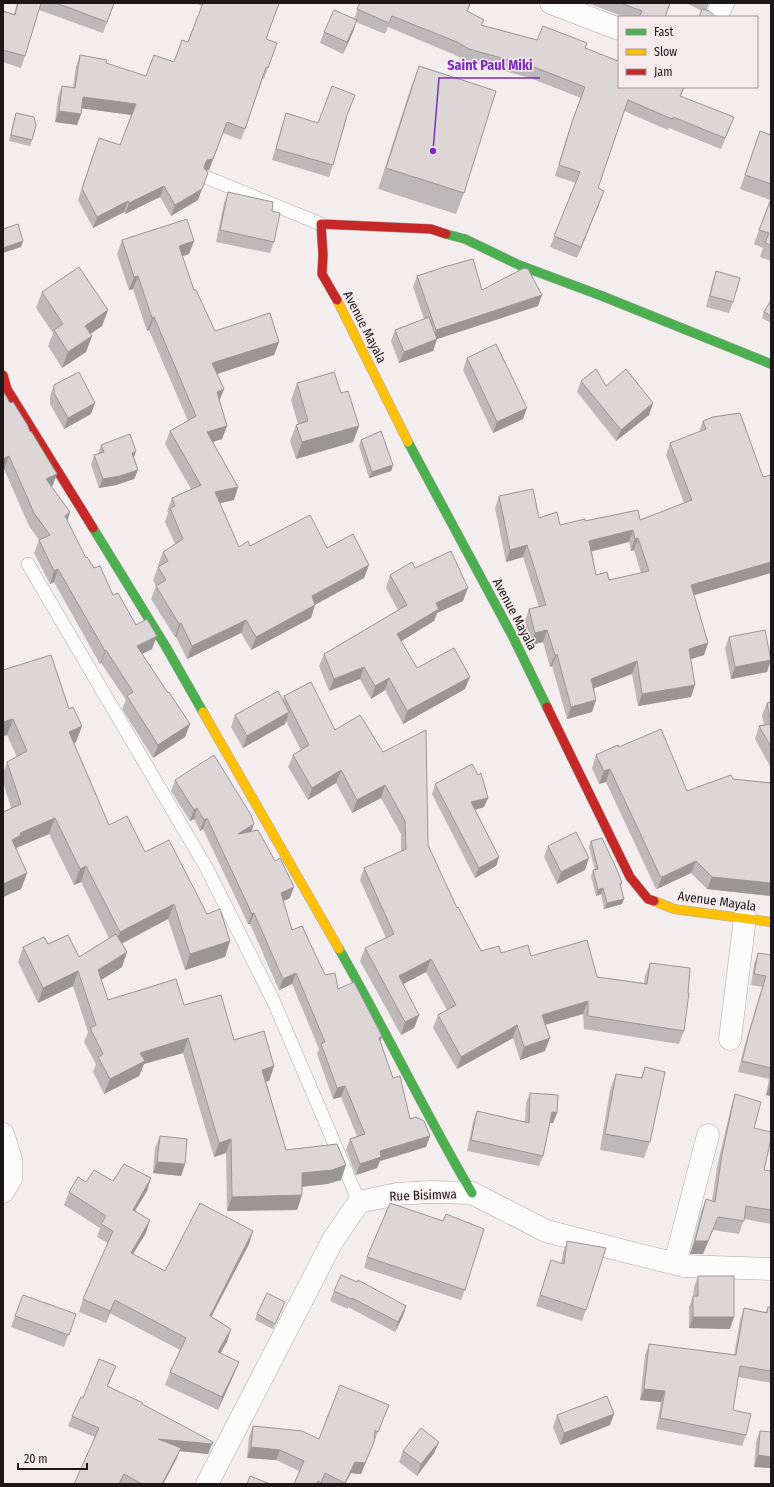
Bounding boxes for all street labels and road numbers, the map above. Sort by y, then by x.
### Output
street label: Avenue Mayala [340,288,390,366]
street label: Avenue Mayala [490,576,540,652]
street label: Avenue Mayala [677,888,757,914]
street label: Rue Bisimwa [389,1186,457,1204]

